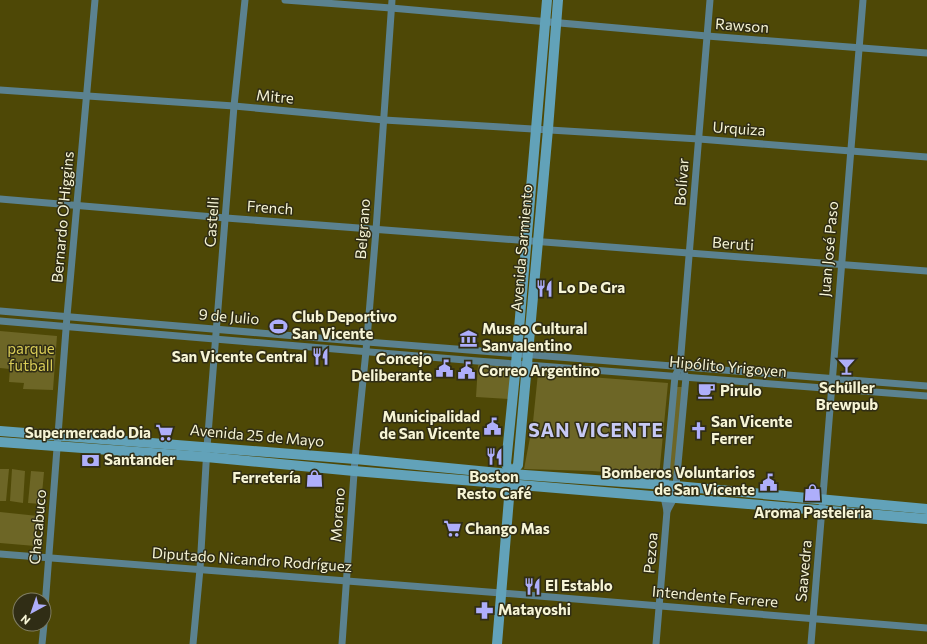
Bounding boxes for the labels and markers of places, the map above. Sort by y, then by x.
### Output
restaurant icon: Lo De Gra [535,278,555,298]
place label: Lo De Gra [558,278,625,296]
place label: Club Deportivo San Vicente [292,307,397,342]
sports icon: Club Deportivo San Vicente [269,316,289,336]
place label: Museo Cultural Sanvalentino [482,319,587,354]
museum icon: Museo Cultural Sanvalentino [459,328,479,348]
place label: San Vicente Central [172,347,307,365]
restaurant icon: San Vicente Central [310,347,330,367]
place label: Concejo Deliberante [351,349,432,384]
bar icon: Schüller Brewpub [837,357,857,377]
public building icon: Concejo Deliberante [435,358,455,378]
public building icon: Correo Argentino [456,361,476,381]
place label: Correo Argentino [479,361,600,379]
place label: Schüller Brewpub [816,378,878,413]
cafe icon: Pirulo [697,381,717,401]
place label: Pirulo [720,381,762,399]
place label: Municipalidad de San Vicente [379,407,480,442]
place label: San Vicente Ferrer [711,412,792,447]
public building icon: Municipalidad de San Vicente [483,416,503,436]
church icon: San Vicente Ferrer [688,421,708,441]
place label: Supermercado Dia [25,423,151,441]
supermarket icon: Supermercado Dia [154,423,174,443]
restaurant icon: Boston Resto Café [484,446,504,466]
bank icon: Santander [81,450,101,470]
place label: Santander [104,450,175,468]
place label: Bomberos Voluntarios de San Vicente [601,463,755,498]
place label: Boston Resto Café [457,467,531,502]
place label: Ferretería [232,468,301,486]
shop icon: Ferretería [304,468,324,488]
public building icon: Bomberos Voluntarios de San Vicente [758,472,778,492]
shop icon: Aroma Pasteleria [803,482,823,502]
place label: Aroma Pasteleria [754,503,872,521]
supermarket icon: Chango Mas [442,519,462,539]
place label: Chango Mas [465,519,550,537]
restaurant icon: El Establo [522,576,542,596]
place label: El Establo [545,576,613,594]
pharmacy icon: Matayoshi [475,600,495,620]
place label: Matayoshi [498,600,571,618]

